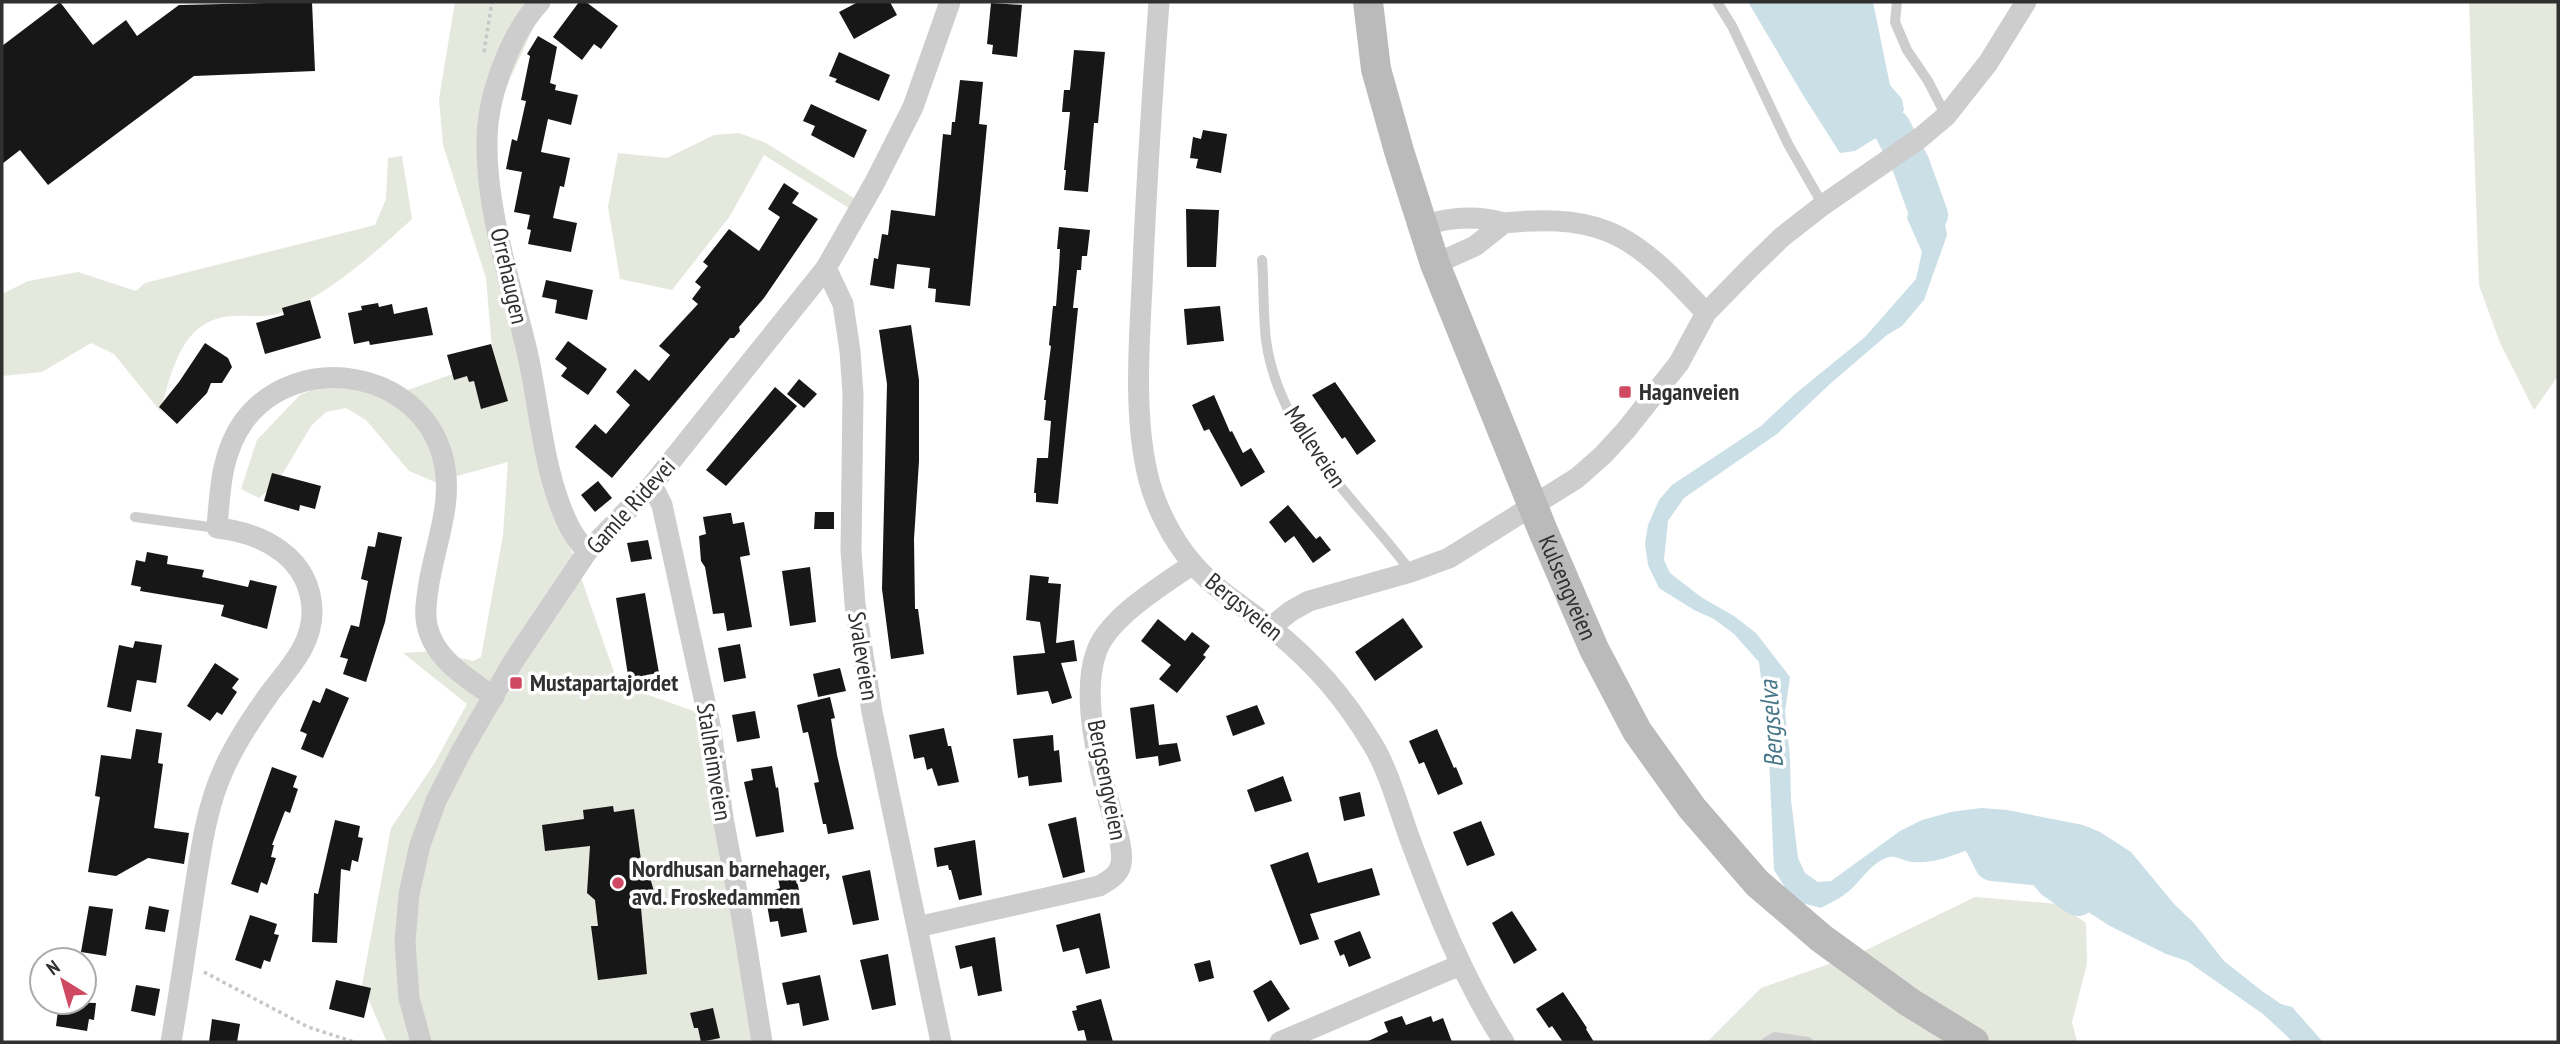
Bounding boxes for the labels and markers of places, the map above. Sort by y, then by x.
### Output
place label: Haganveien [1639,376,1739,407]
marker: Haganveien [1617,384,1633,400]
place label: Mustapartajordet [530,667,678,698]
marker: Mustapartajordet [508,675,524,691]
place label: Nordhusan barnehager, avd. Froskedammen [632,853,830,912]
marker: Nordhusan barnehager, avd. Froskedammen [610,875,626,891]

